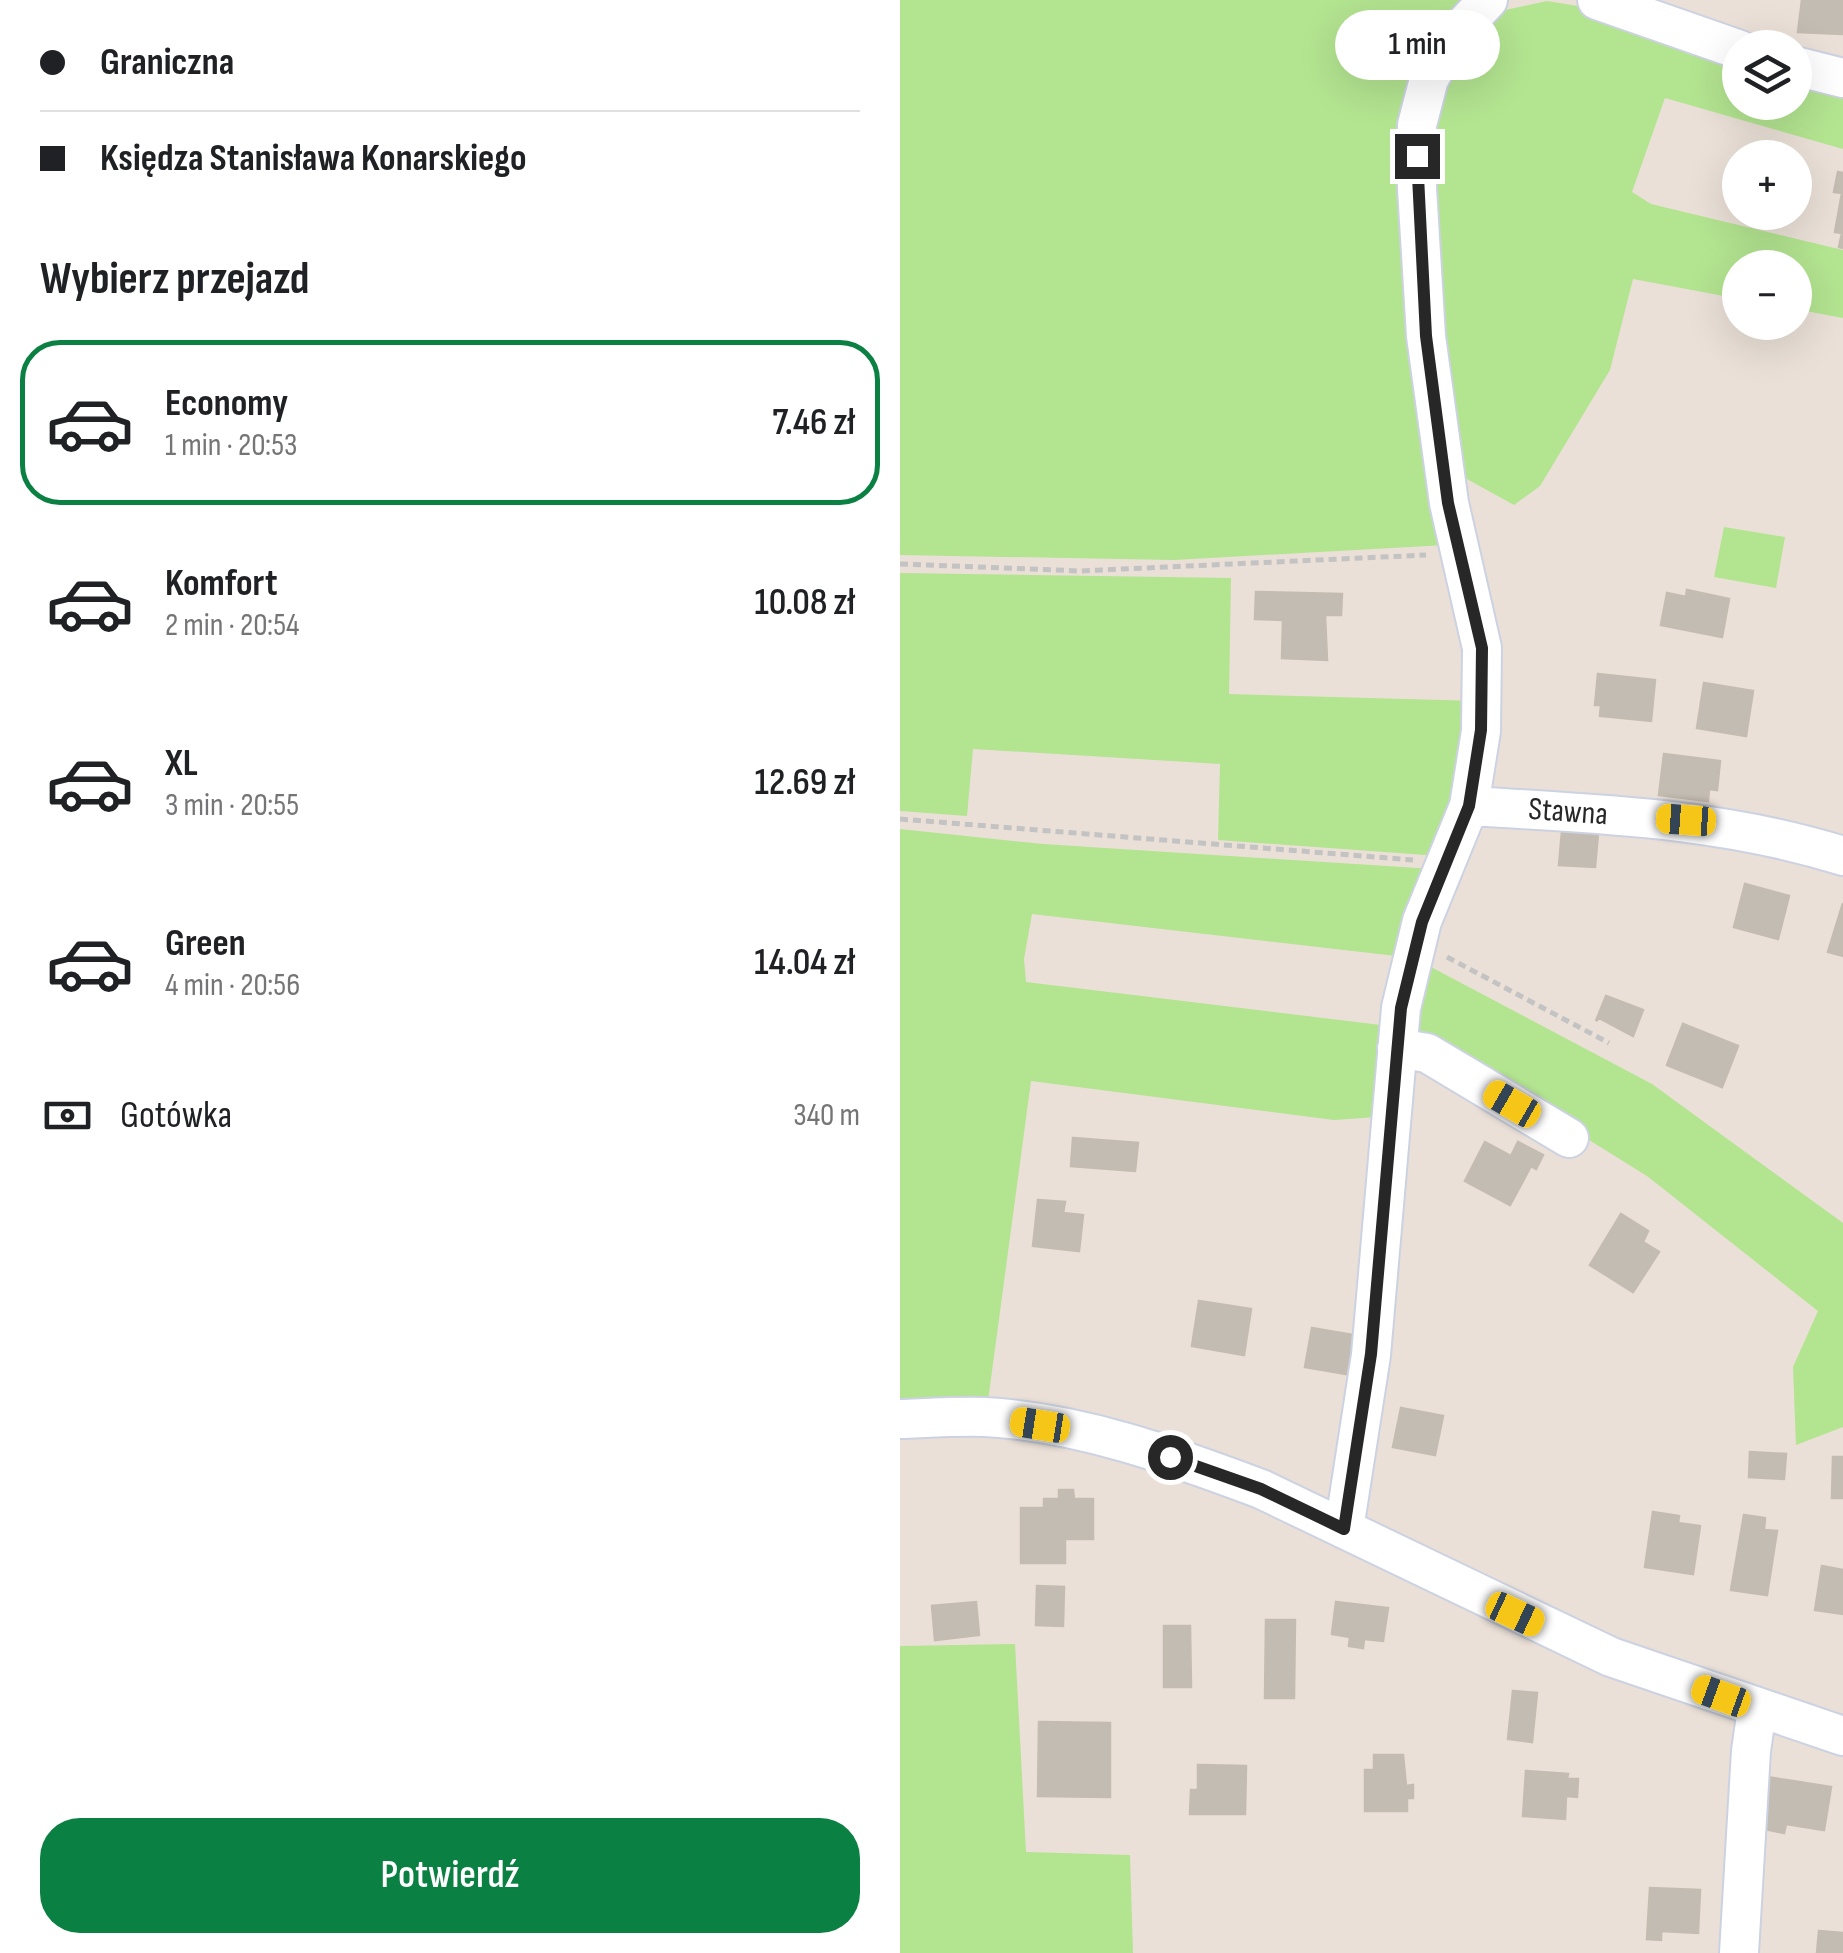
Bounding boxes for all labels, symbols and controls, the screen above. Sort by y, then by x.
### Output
callout: 1 min [1334,11,1500,81]
text: 1 min [1388,25,1447,64]
map controls [1722,30,1812,340]
button: layers [1722,30,1812,120]
text: Graniczna [100,40,234,85]
route end [1395,134,1440,179]
text: Księdza Stanisława Konarskiego [100,136,526,181]
button: + [1722,140,1812,230]
button: − [1722,250,1812,340]
text: Wybierz przejazd [40,252,309,307]
icon: car [45,378,135,468]
text: Economy [165,381,288,426]
text: 7.46 zł [772,400,855,445]
text: 1 min · 20:53 [165,426,297,465]
icon: car [45,558,135,648]
text: Komfort [165,561,277,606]
text: 10.08 zł [754,580,855,625]
text: 2 min · 20:54 [165,606,299,645]
icon: car [45,738,135,828]
text: XL [165,741,198,786]
text: 12.69 zł [754,760,855,805]
text: 3 min · 20:55 [165,786,299,825]
street label: Stawna [1527,790,1609,834]
car [1655,803,1717,837]
icon: car [45,918,135,1008]
text: Green [165,921,246,966]
text: 14.04 zł [754,940,855,985]
text: 4 min · 20:56 [165,966,300,1005]
car [1479,1076,1545,1132]
icon: cash [40,1088,95,1143]
text: Gotówka [120,1093,232,1138]
text: 340 m [793,1096,860,1135]
car [1008,1405,1072,1445]
route start [1148,1435,1193,1480]
car [1481,1588,1549,1640]
car [1688,1672,1754,1720]
button: Potwierdź [40,1818,860,1933]

